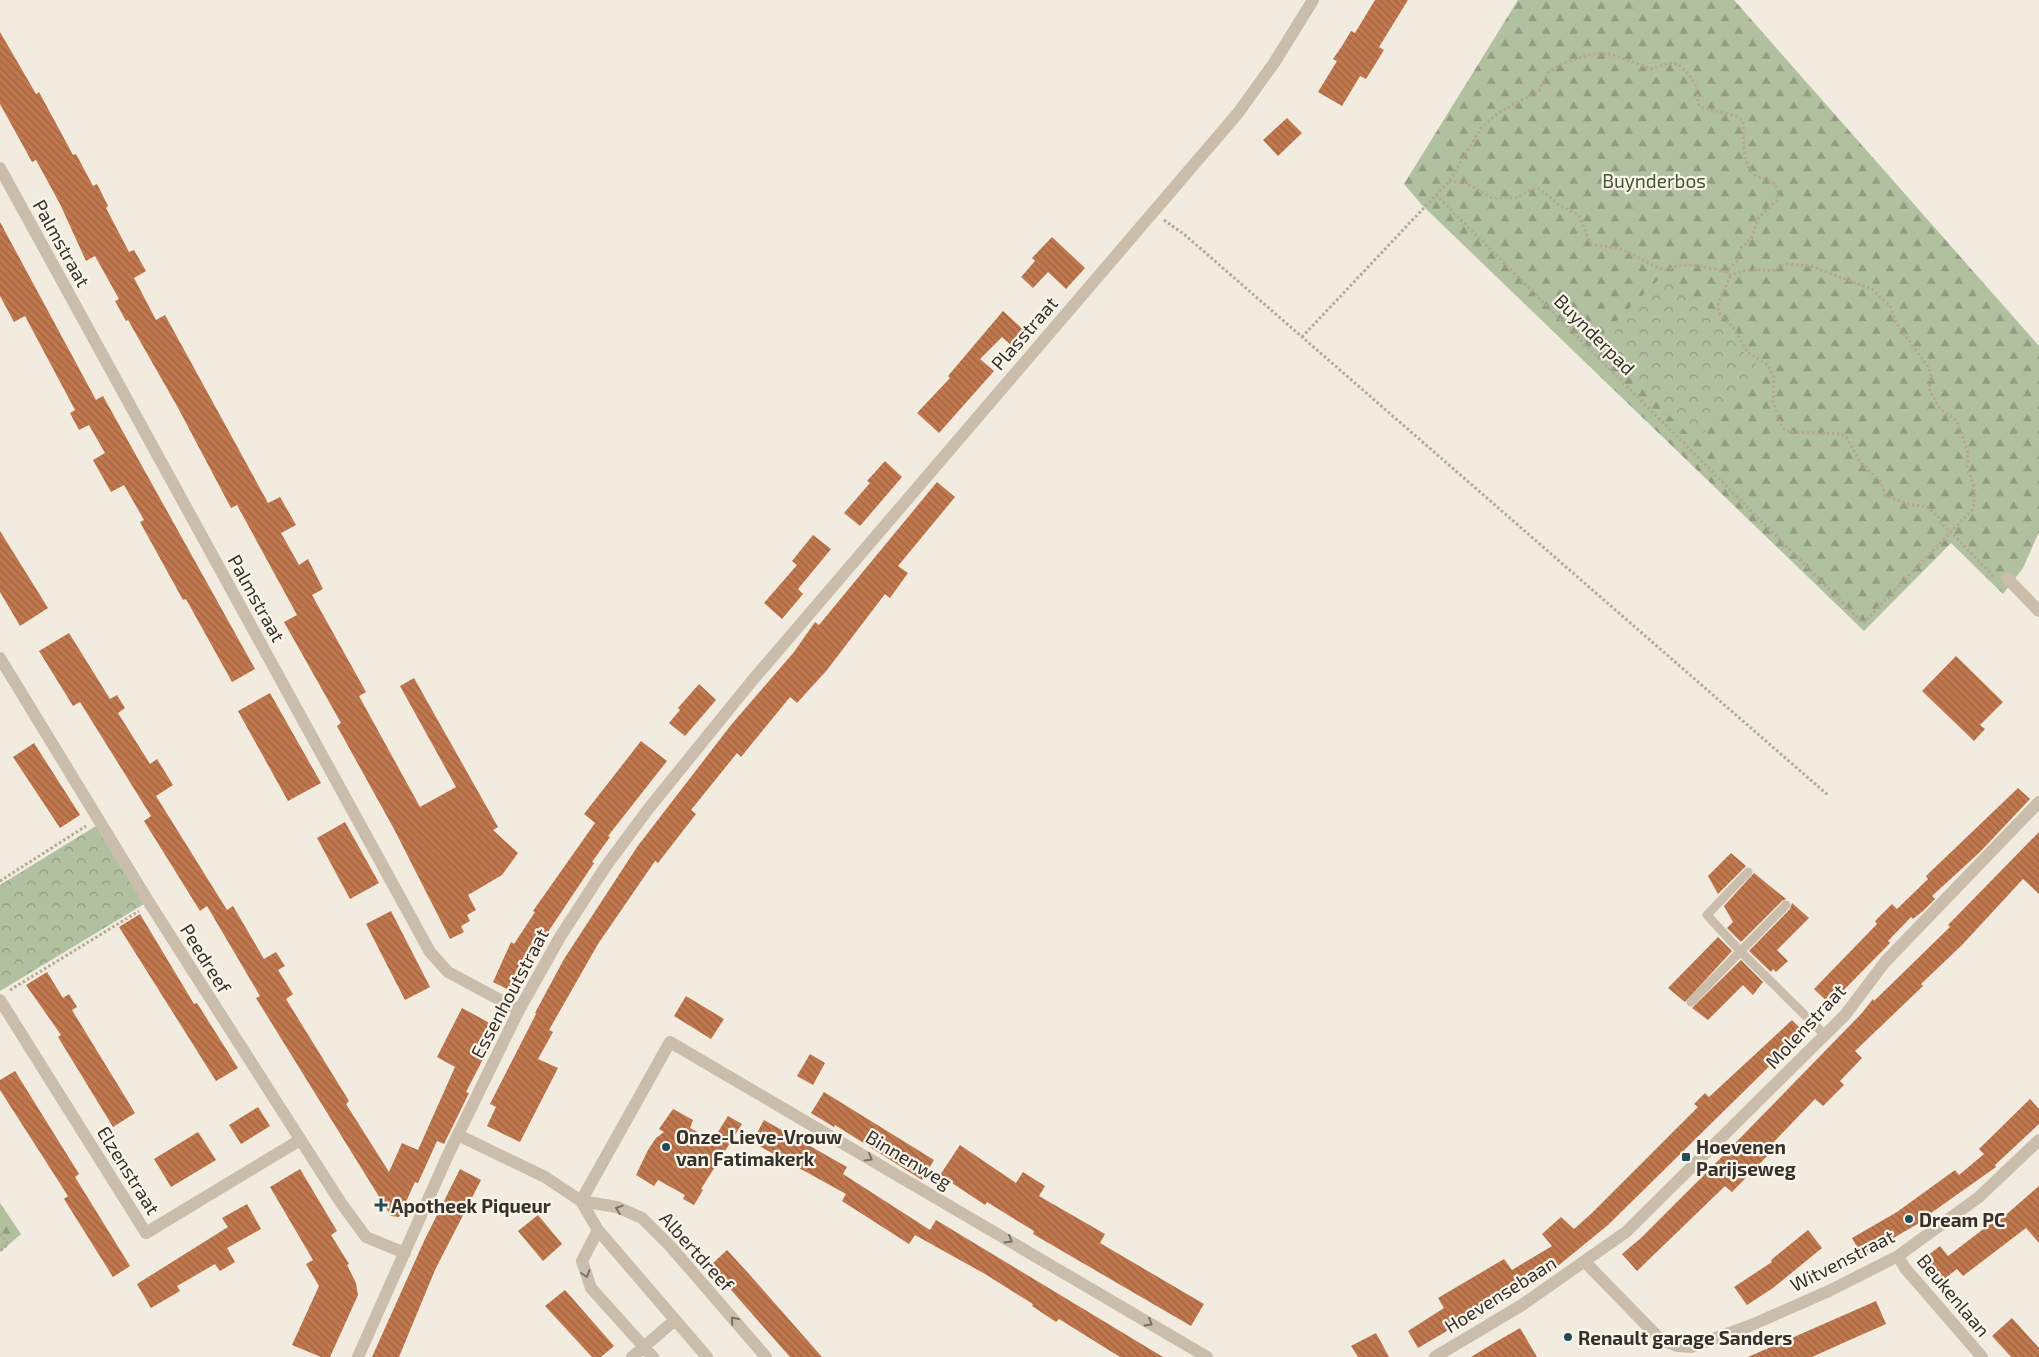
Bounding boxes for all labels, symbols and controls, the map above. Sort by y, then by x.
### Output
park label: Buynderbos [1602,169,1706,192]
street label: Palmstraat [29,195,95,291]
street label: Buynderpad [1550,289,1640,379]
street label: Plasstraat [986,292,1062,374]
street label: Palmstraat [224,550,290,646]
street label: Peedreef [176,919,237,998]
street label: Essenhoutstraat [465,924,553,1062]
street label: Molenstraat [1760,979,1850,1073]
street label: Elzenstraat [93,1122,165,1218]
street label: Binnenweg [862,1124,956,1194]
place label: Onze-Lieve-Vrouw van Fatimakerk [676,1125,842,1170]
place label: Hoevenen Parijseweg [1696,1135,1796,1180]
marker: Onze-Lieve-Vrouw van Fatimakerk [660,1141,672,1153]
one-way arrow [864,1151,873,1161]
marker: Hoevenen Parijseweg [1680,1151,1692,1163]
place label: Apotheek Piqueur [391,1194,551,1217]
marker: Apotheek Piqueur [375,1199,387,1211]
one-way arrow [615,1204,624,1214]
street label: Albertdreef [655,1206,739,1296]
place label: Dream PC [1919,1208,2005,1231]
marker: Dream PC [1903,1213,1915,1225]
street label: Witvenstraat [1786,1224,1898,1296]
one-way arrow [1004,1234,1013,1244]
street label: Beukenlaan [1913,1249,1995,1341]
street label: Hoevensebaan [1440,1250,1560,1338]
one-way arrow [580,1269,590,1277]
one-way arrow [731,1317,740,1326]
one-way arrow [1144,1317,1153,1327]
place label: Renault garage Sanders [1578,1326,1792,1349]
marker: Renault garage Sanders [1562,1331,1574,1343]

